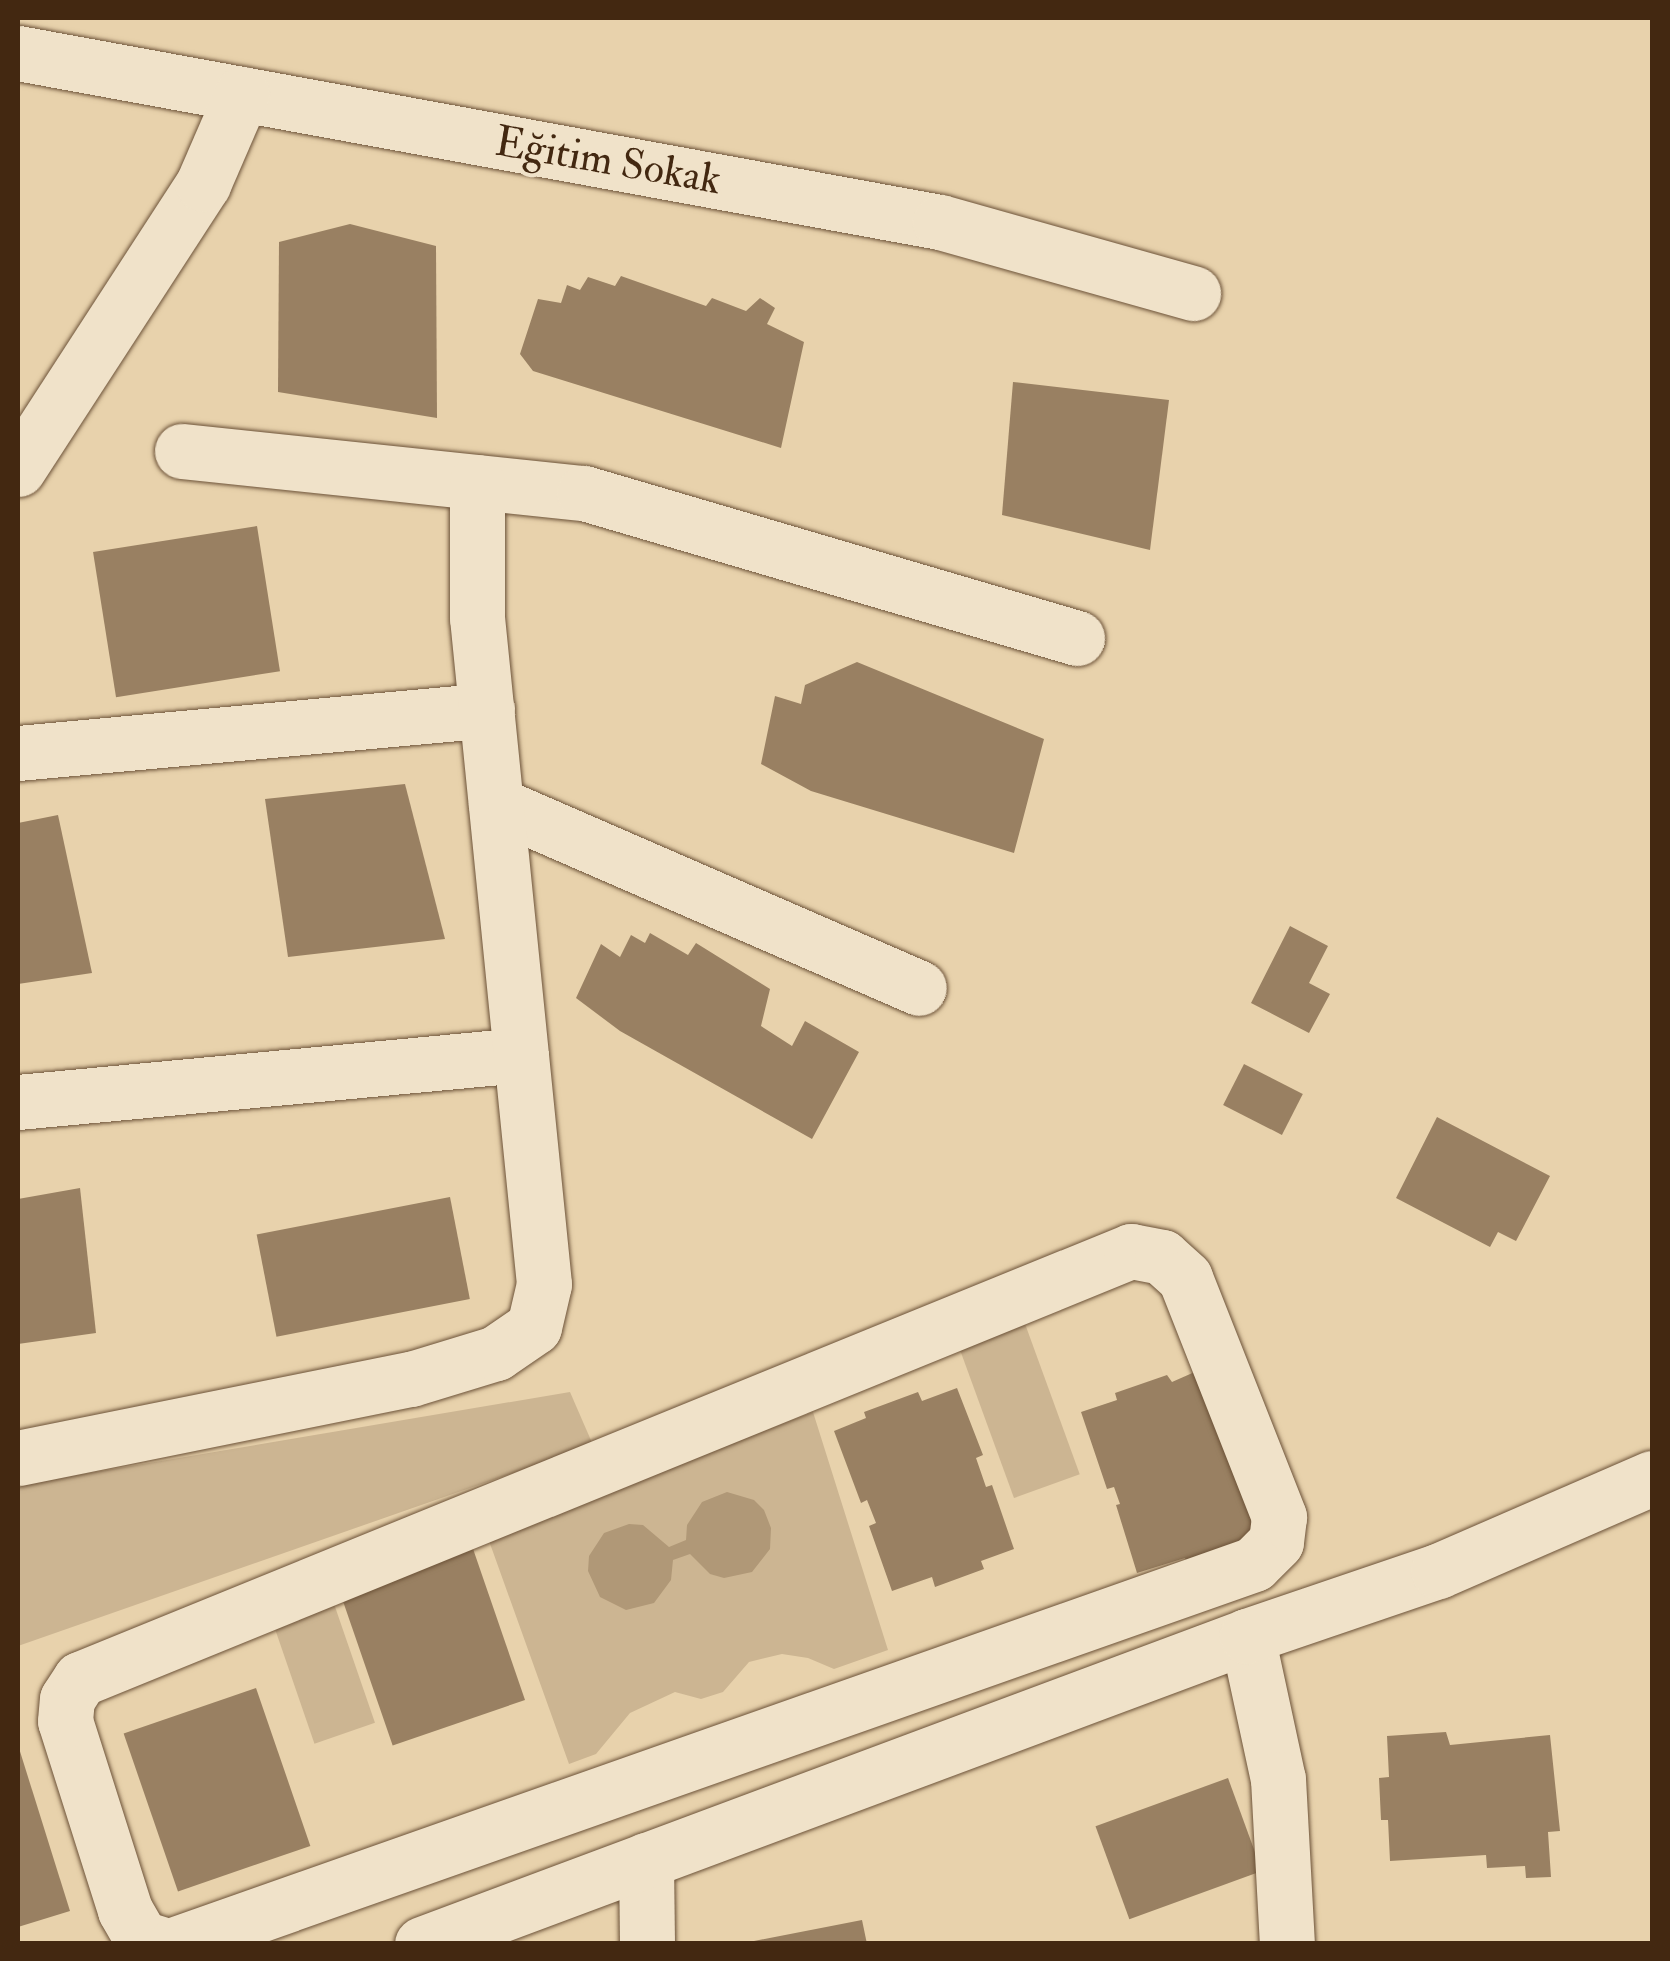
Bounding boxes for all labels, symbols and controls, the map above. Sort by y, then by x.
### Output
street label: Eğitim Sokak [491,116,725,206]

